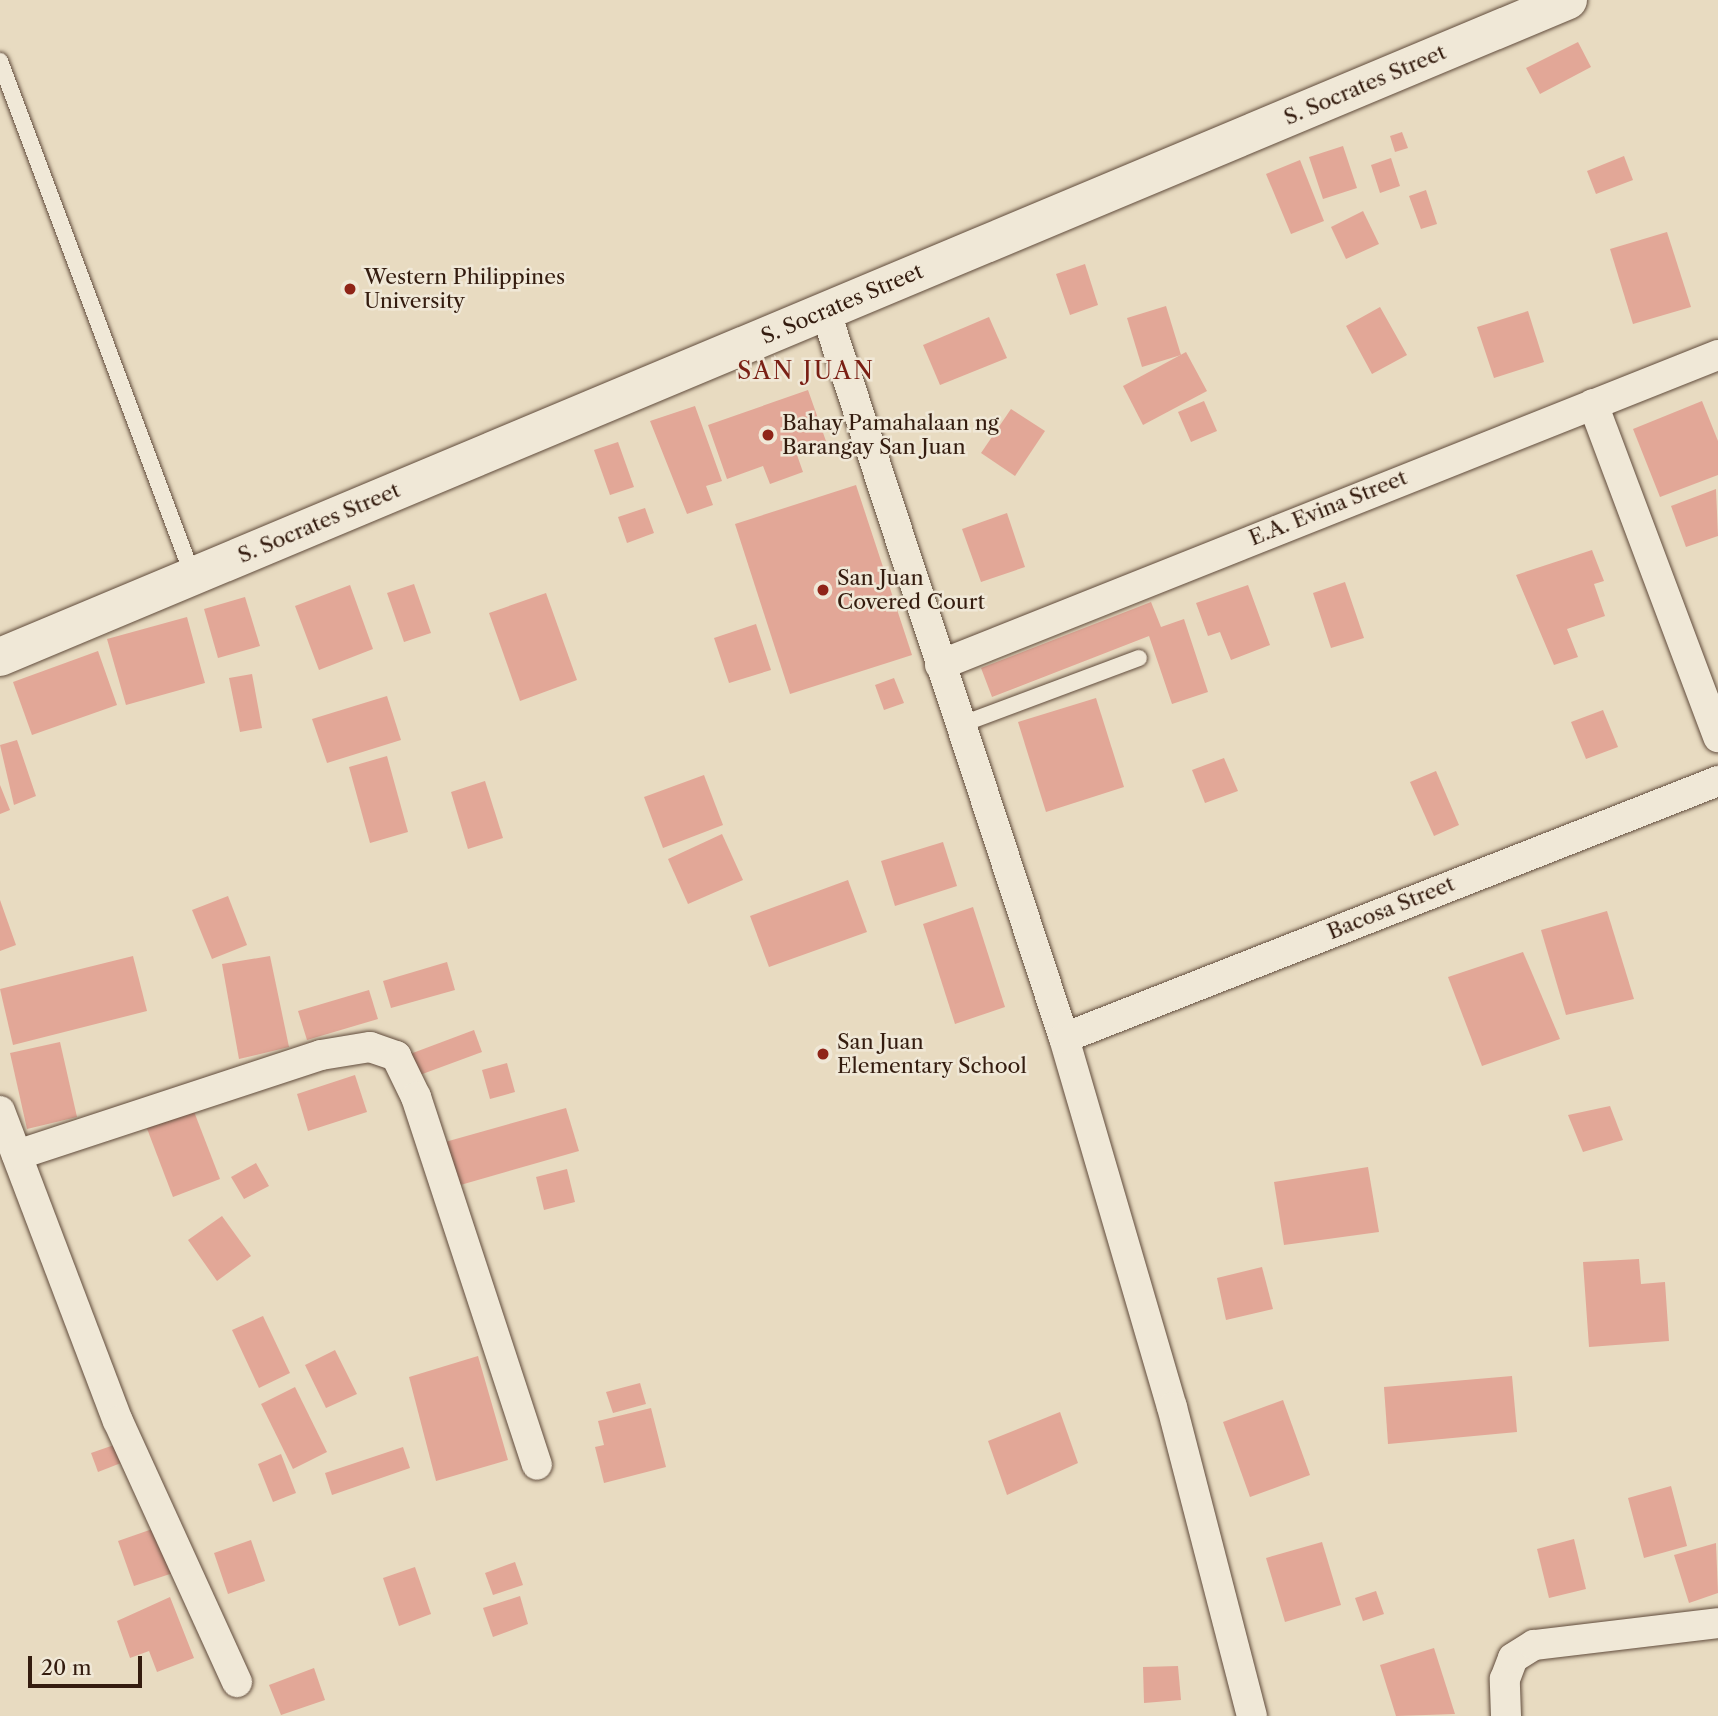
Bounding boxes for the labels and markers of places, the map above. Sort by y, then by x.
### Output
place label: Western Philippines University [364,264,565,314]
marker: Western Philippines University [342,281,358,297]
place label: Bahay Pamahalaan ng Barangay San Juan [782,410,1000,460]
marker: Bahay Pamahalaan ng Barangay San Juan [760,427,776,443]
place label: San Juan Covered Court [837,565,985,615]
marker: San Juan Covered Court [815,582,831,598]
place label: San Juan Elementary School [837,1029,1027,1079]
marker: San Juan Elementary School [815,1046,831,1062]

